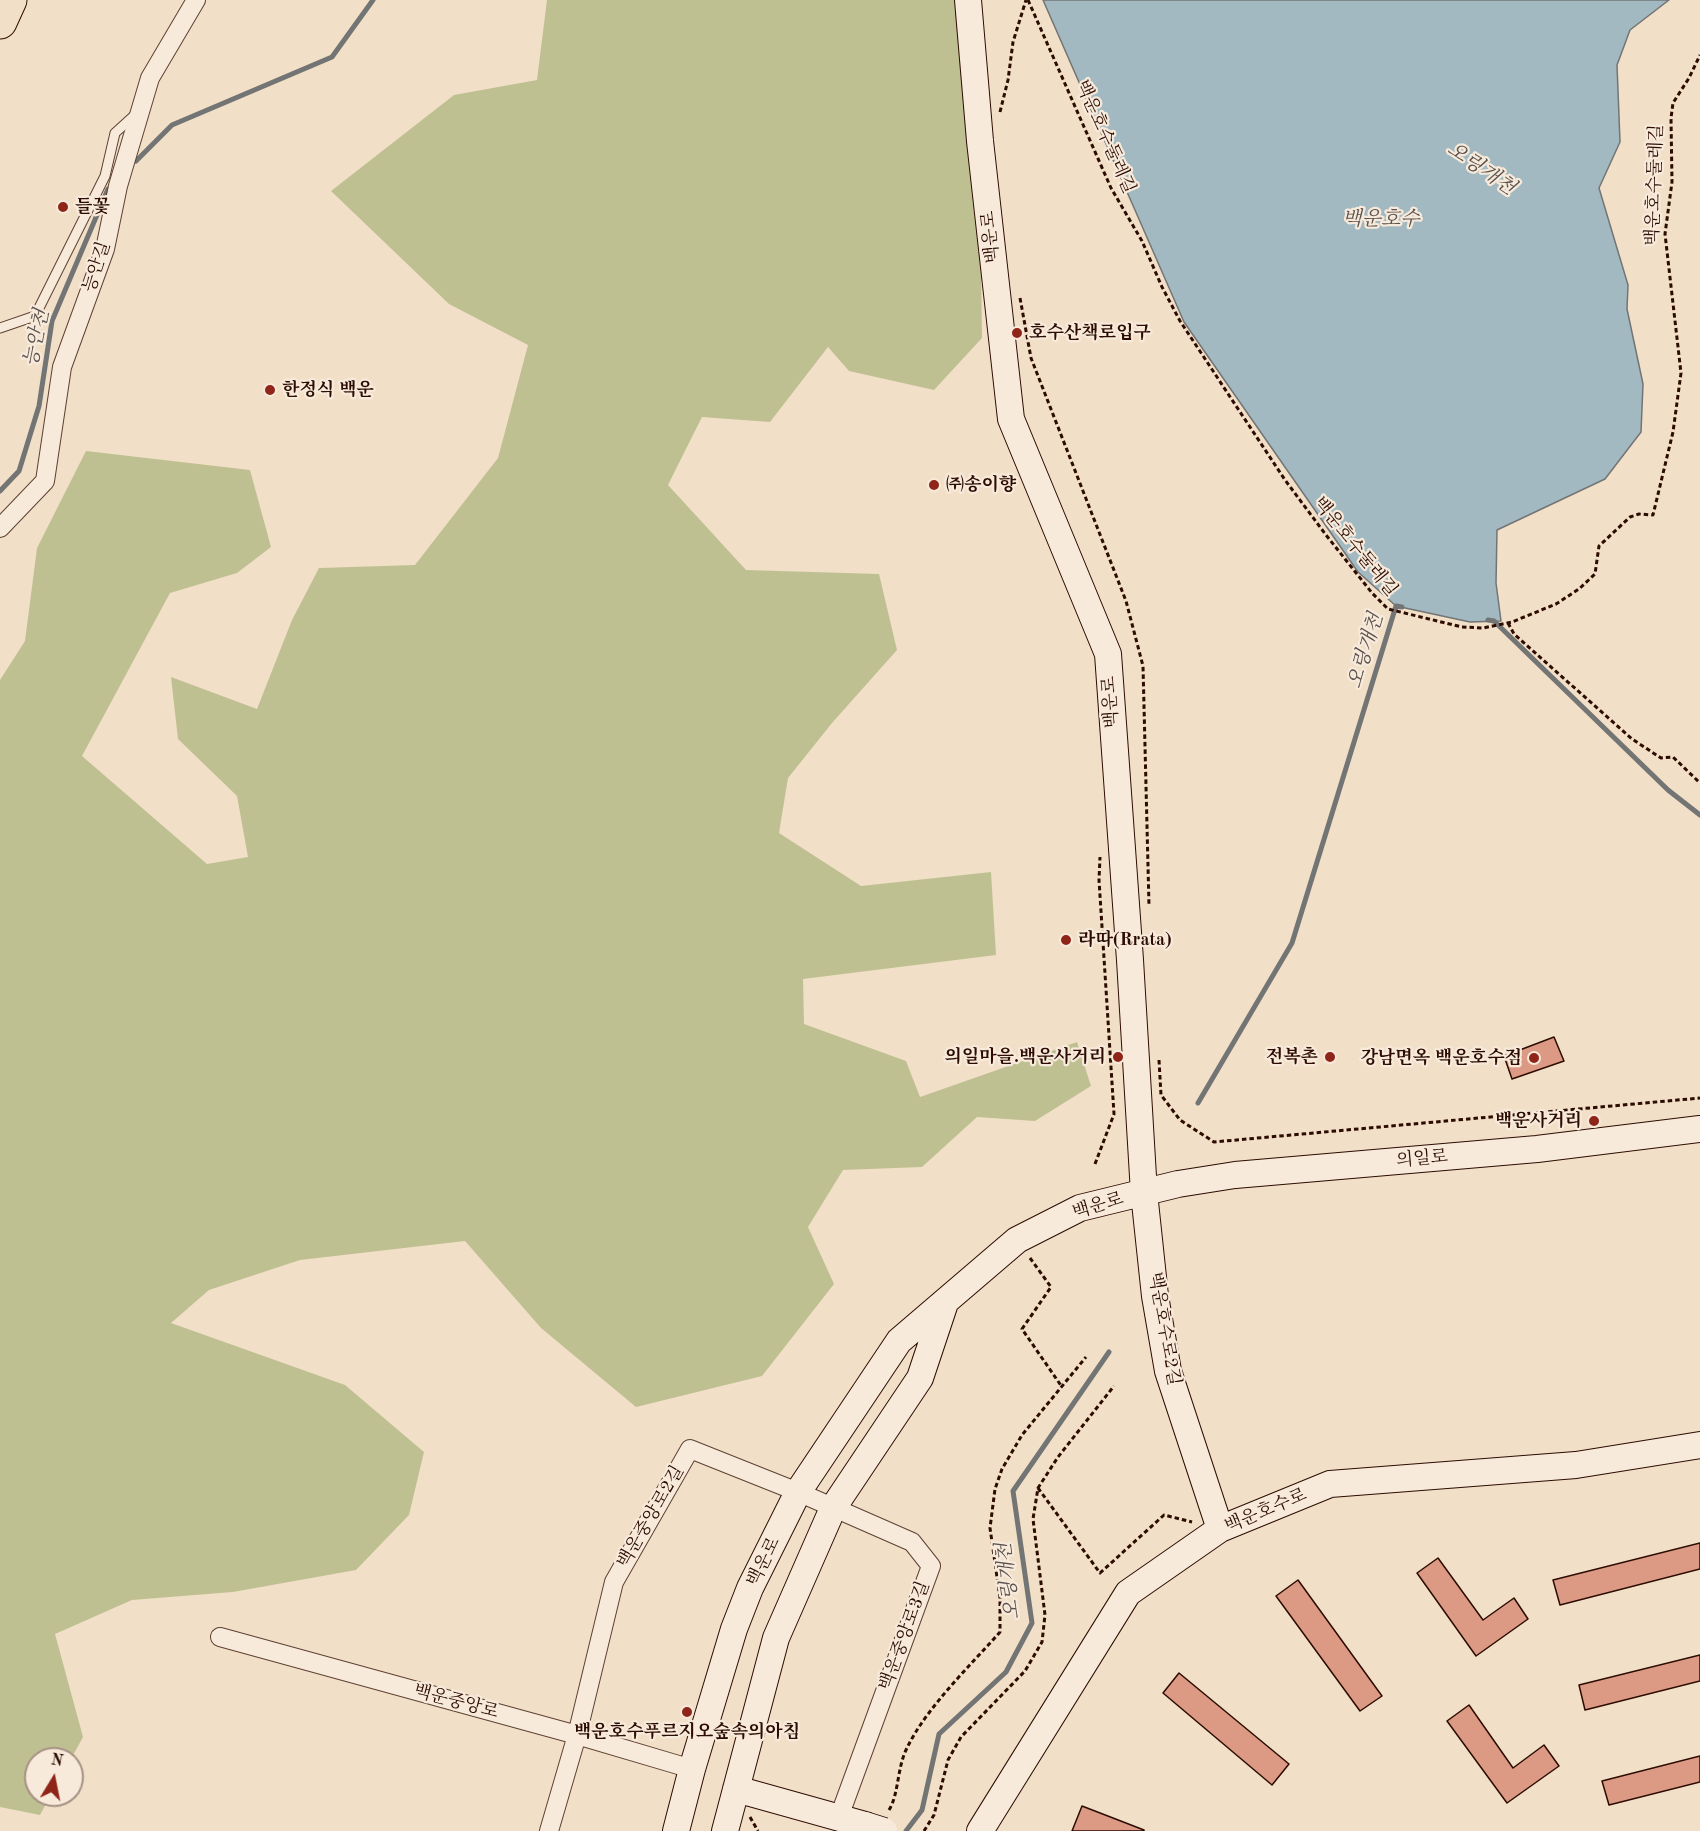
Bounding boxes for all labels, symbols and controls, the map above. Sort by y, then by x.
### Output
street label: 백운호수둘레길 [1070,77,1140,197]
street label: 백운호수둘레길 [1642,124,1668,246]
water label: 오링개천 [1442,137,1520,201]
place label: 들꽃 [75,196,110,218]
marker: 들꽃 [56,200,70,214]
water label: 백운호수 [1342,208,1420,232]
street label: 백운로 [978,210,1004,264]
street label: 능안길 [79,239,115,295]
water label: 능안천 [19,307,55,369]
place label: 호수산책로입구 [1029,322,1151,344]
marker: 호수산책로입구 [1010,326,1024,340]
place label: 한정식 백운 [282,379,374,401]
marker: 한정식 백운 [263,383,277,397]
place label: ㈜송이향 [946,474,1016,496]
marker: ㈜송이향 [927,478,941,492]
street label: 백운호수둘레길 [1308,493,1402,601]
water label: 오링개천 [1343,611,1389,691]
street label: 백운로 [1098,675,1124,729]
place label: 라따(Rrata) [1078,929,1172,951]
marker: 라따(Rrata) [1059,933,1073,947]
place label: 의일마을.백운사거리 [944,1046,1106,1068]
place label: 전복촌 [1266,1046,1318,1068]
place label: 강남면옥 백운호수점 [1360,1047,1522,1069]
marker: 의일마을.백운사거리 [1111,1050,1125,1064]
marker: 전복촌 [1323,1050,1337,1064]
marker: 강남면옥 백운호수점 [1527,1051,1541,1065]
place label: 백운사거리 [1495,1110,1582,1132]
marker: 백운사거리 [1587,1114,1601,1128]
street label: 의일로 [1395,1146,1449,1172]
street label: 백운로 [1070,1188,1126,1224]
street label: 백운호수로2길 [1143,1271,1185,1387]
street label: 백운중앙로2길 [613,1462,689,1572]
street label: 백운호수로 [1222,1484,1310,1538]
street label: 백운로 [743,1534,785,1590]
water label: 오링개천 [992,1541,1026,1621]
street label: 백운중앙로3길 [875,1578,935,1694]
street label: 백운중앙로 [411,1680,501,1724]
marker: 백운호수푸르지오숲속의아침 [680,1705,694,1719]
place label: 백운호수푸르지오숲속의아침 [574,1721,800,1743]
north arrow [24,1747,84,1807]
text: N [49,1752,64,1770]

